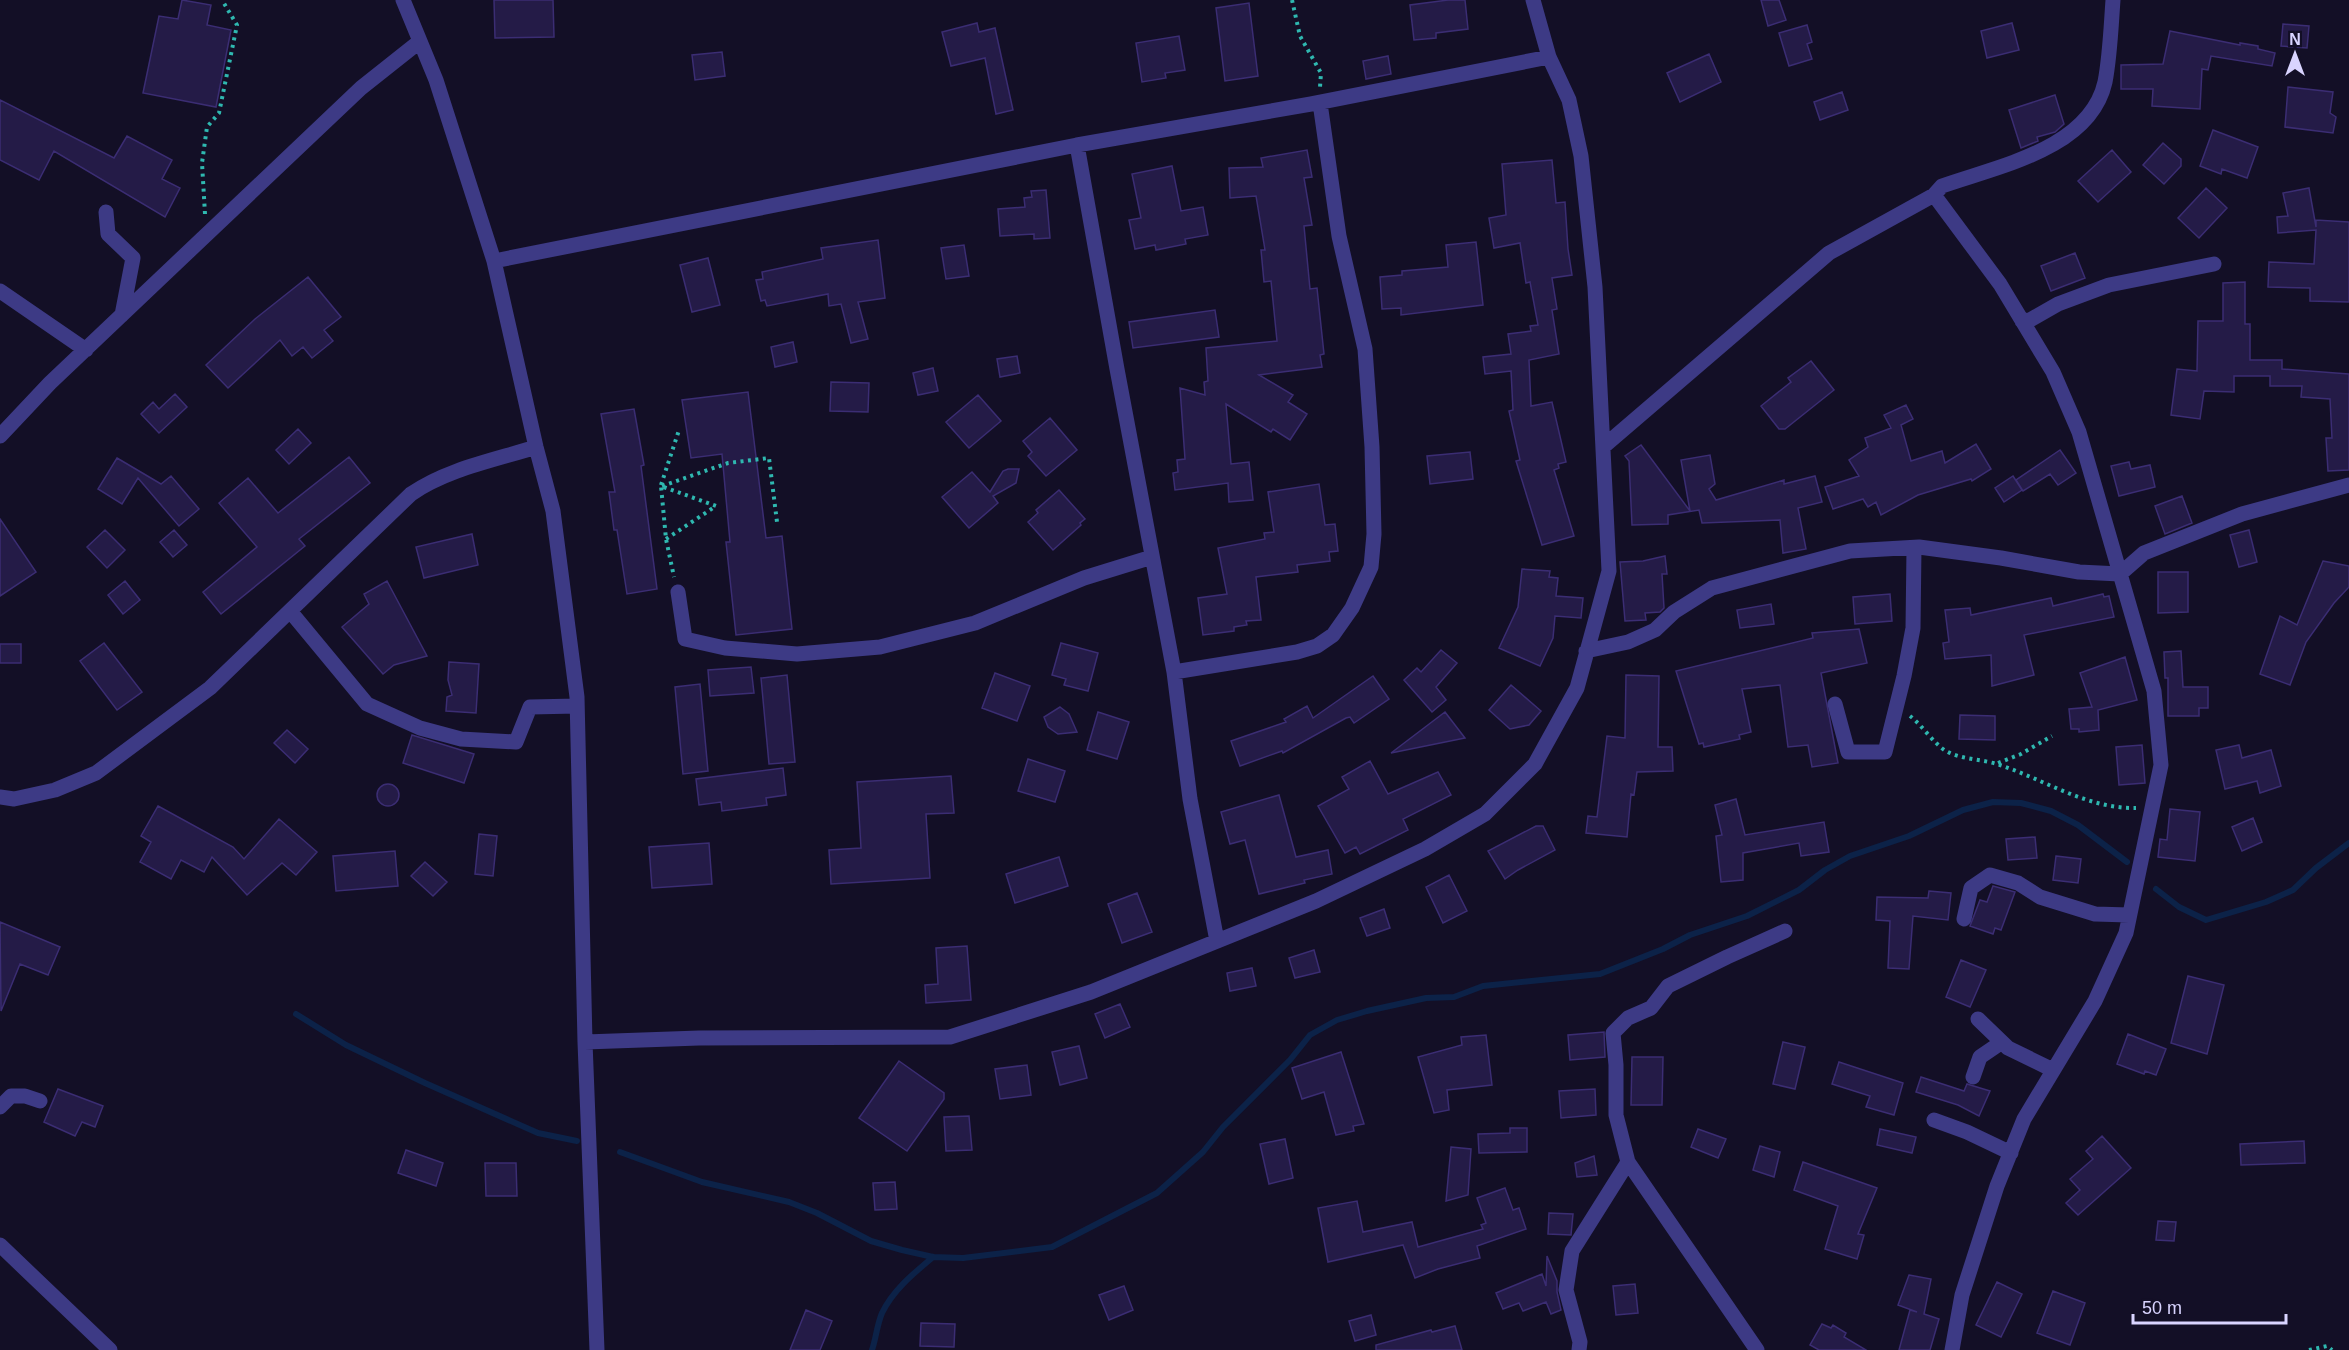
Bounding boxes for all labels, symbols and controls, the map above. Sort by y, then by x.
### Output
north arrow [2265,24,2325,84]
text: N [2289,31,2301,48]
scale bar [2133,1287,2286,1325]
text: 50 m [2142,1298,2182,1318]

